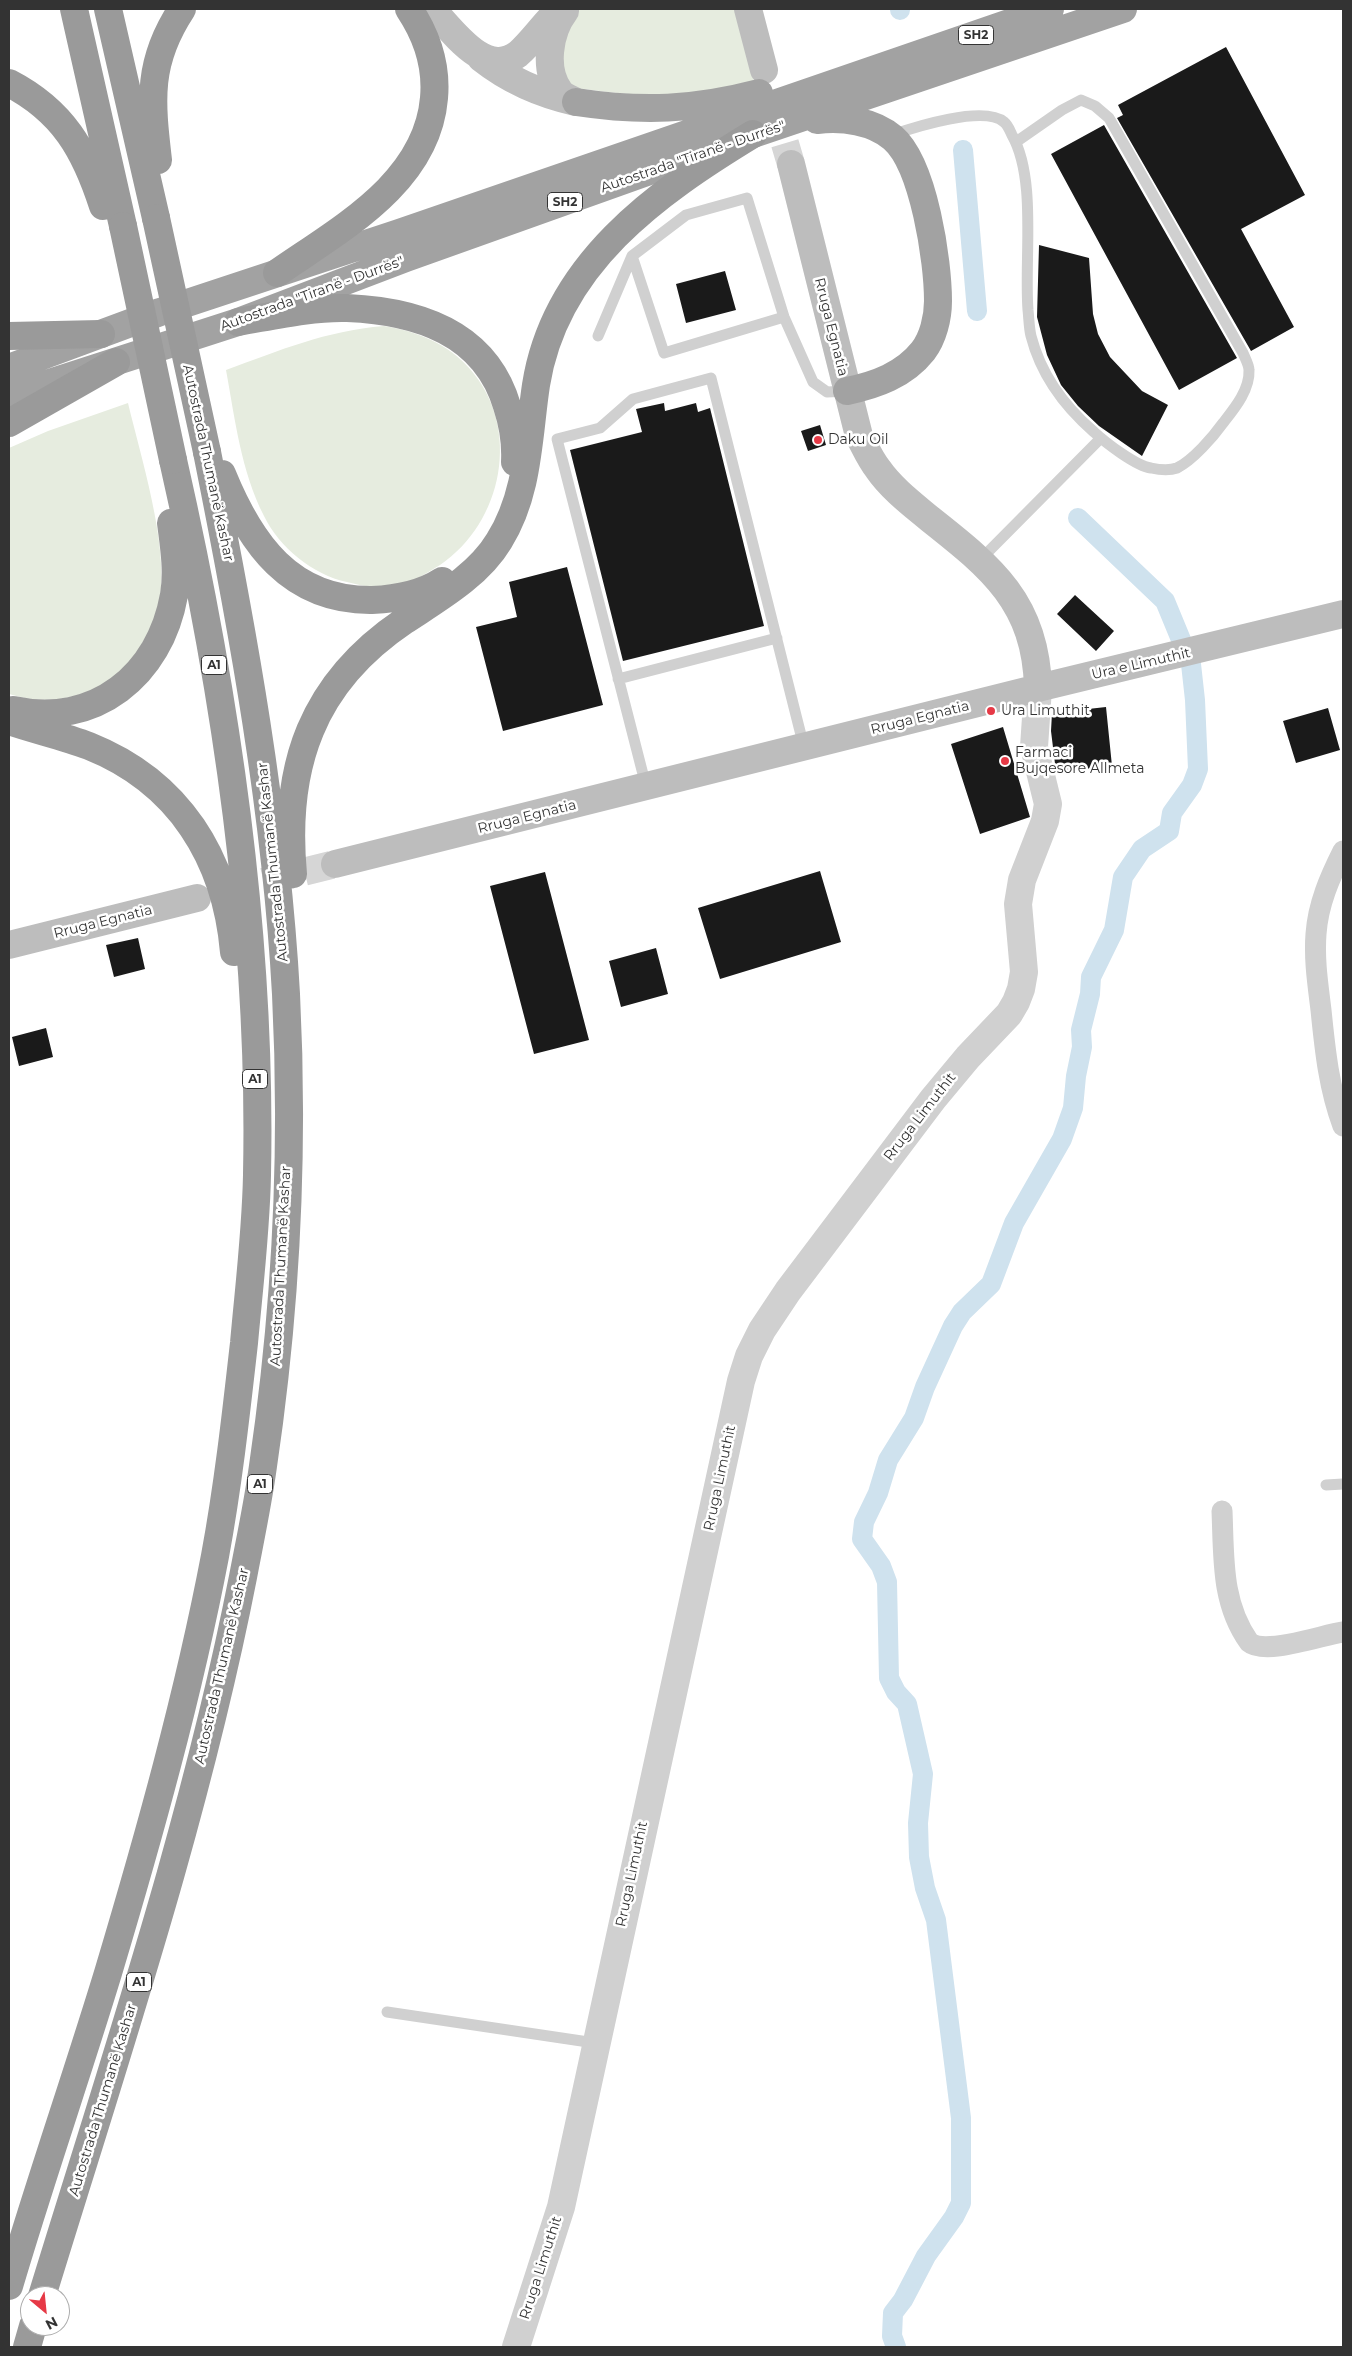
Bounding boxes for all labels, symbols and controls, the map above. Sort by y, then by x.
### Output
road number: SH2 [958,26,994,44]
street label: Autostrada "Tiranë - Durrës" [598,117,788,197]
road number: SH2 [548,192,582,212]
street label: Autostrada "Tiranë - Durrës" [218,253,406,335]
street label: Rruga Egnatia [811,276,851,378]
street label: Autostrada Thumanë Kashar [179,363,237,563]
place label: Daku Oil [828,432,888,448]
marker: Daku Oil [812,434,824,446]
street label: Ura e Limuthit [1090,644,1192,684]
road number: A1 [202,656,226,674]
street label: Rruga Egnatia [869,698,971,738]
place label: Ura Limuthit [1001,703,1090,719]
marker: Ura Limuthit [985,705,997,717]
place label: Farmaci Bujqesore Allmeta [1015,745,1144,778]
marker: Farmaci Bujqesore Allmeta [999,755,1011,767]
street label: Autostrada Thumanë Kashar [254,761,292,963]
street label: Rruga Egnatia [476,797,578,837]
street label: Rruga Egnatia [52,902,154,942]
road number: A1 [242,1070,268,1088]
street label: Rruga Limuthit [880,1070,960,1164]
street label: Autostrada Thumanë Kashar [267,1165,295,1367]
street label: Rruga Limuthit [701,1424,739,1532]
road number: A1 [248,1475,272,1494]
street label: Autostrada Thumanë Kashar [191,1566,253,1766]
street label: Rruga Limuthit [613,1820,651,1928]
road number: A1 [126,1972,152,1991]
street label: Autostrada Thumanë Kashar [66,2002,140,2198]
street label: Rruga Limuthit [516,2214,566,2322]
north arrow [20,2286,70,2336]
text: N [42,2313,61,2334]

